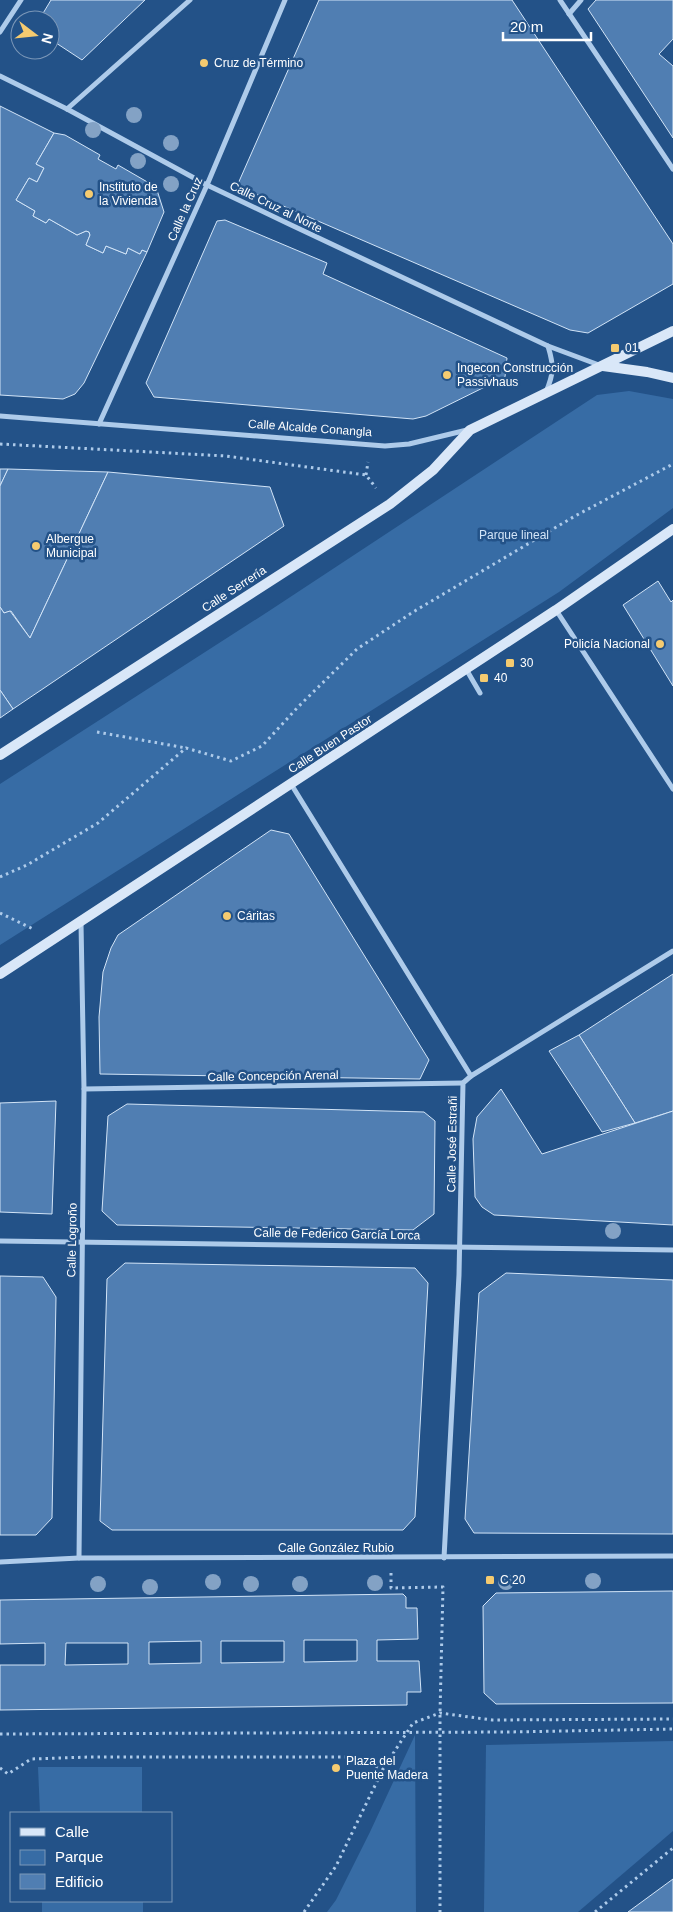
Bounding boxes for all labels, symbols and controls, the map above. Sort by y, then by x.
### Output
north arrow [10,10,60,60]
scale bar [503,10,590,42]
text: 20 m [510,18,543,35]
text: N [38,32,57,46]
place label: Cruz de Término [214,56,303,70]
marker: Cruz de Término [198,57,210,69]
street label: Calle la Cruz [165,175,205,243]
street label: Calle Cruz al Norte [227,178,325,236]
place label: Instituto de la Vivienda [99,180,158,208]
marker: Instituto de la Vivienda [83,188,95,200]
place label: 01 [625,341,639,355]
marker: 01 [609,342,621,354]
place label: Ingecon Construcción Passivhaus [457,361,573,389]
marker: Ingecon Construcción Passivhaus [441,369,453,381]
street label: Calle Alcalde Conangla [248,417,373,439]
park label: Parque lineal [479,528,549,542]
place label: Albergue Municipal [46,532,97,560]
marker: Albergue Municipal [30,540,42,552]
street label: Calle Serrería [199,563,269,615]
place label: Policía Nacional [564,637,650,651]
marker: Policía Nacional [654,638,666,650]
place label: 30 [520,656,534,670]
marker: 30 [504,657,516,669]
place label: 40 [494,671,508,685]
marker: 40 [478,672,490,684]
street label: Calle Buen Pastor [286,712,374,776]
place label: Cáritas [237,909,275,923]
marker: Cáritas [221,910,233,922]
street label: Calle Concepción Arenal [207,1068,339,1084]
street label: Calle José Estrañi [444,1096,460,1192]
street label: Calle Logroño [64,1202,80,1277]
street label: Calle de Federico García Lorca [254,1226,421,1242]
street label: Calle González Rubio [278,1541,394,1555]
place label: C 20 [500,1573,526,1587]
marker: C 20 [484,1574,496,1586]
place label: Plaza del Puente Madera [346,1754,428,1782]
marker: Plaza del Puente Madera [330,1762,342,1774]
legend [10,1812,172,1902]
text: Calle [55,1823,89,1840]
text: Parque [55,1848,103,1865]
text: Edificio [55,1873,103,1890]

